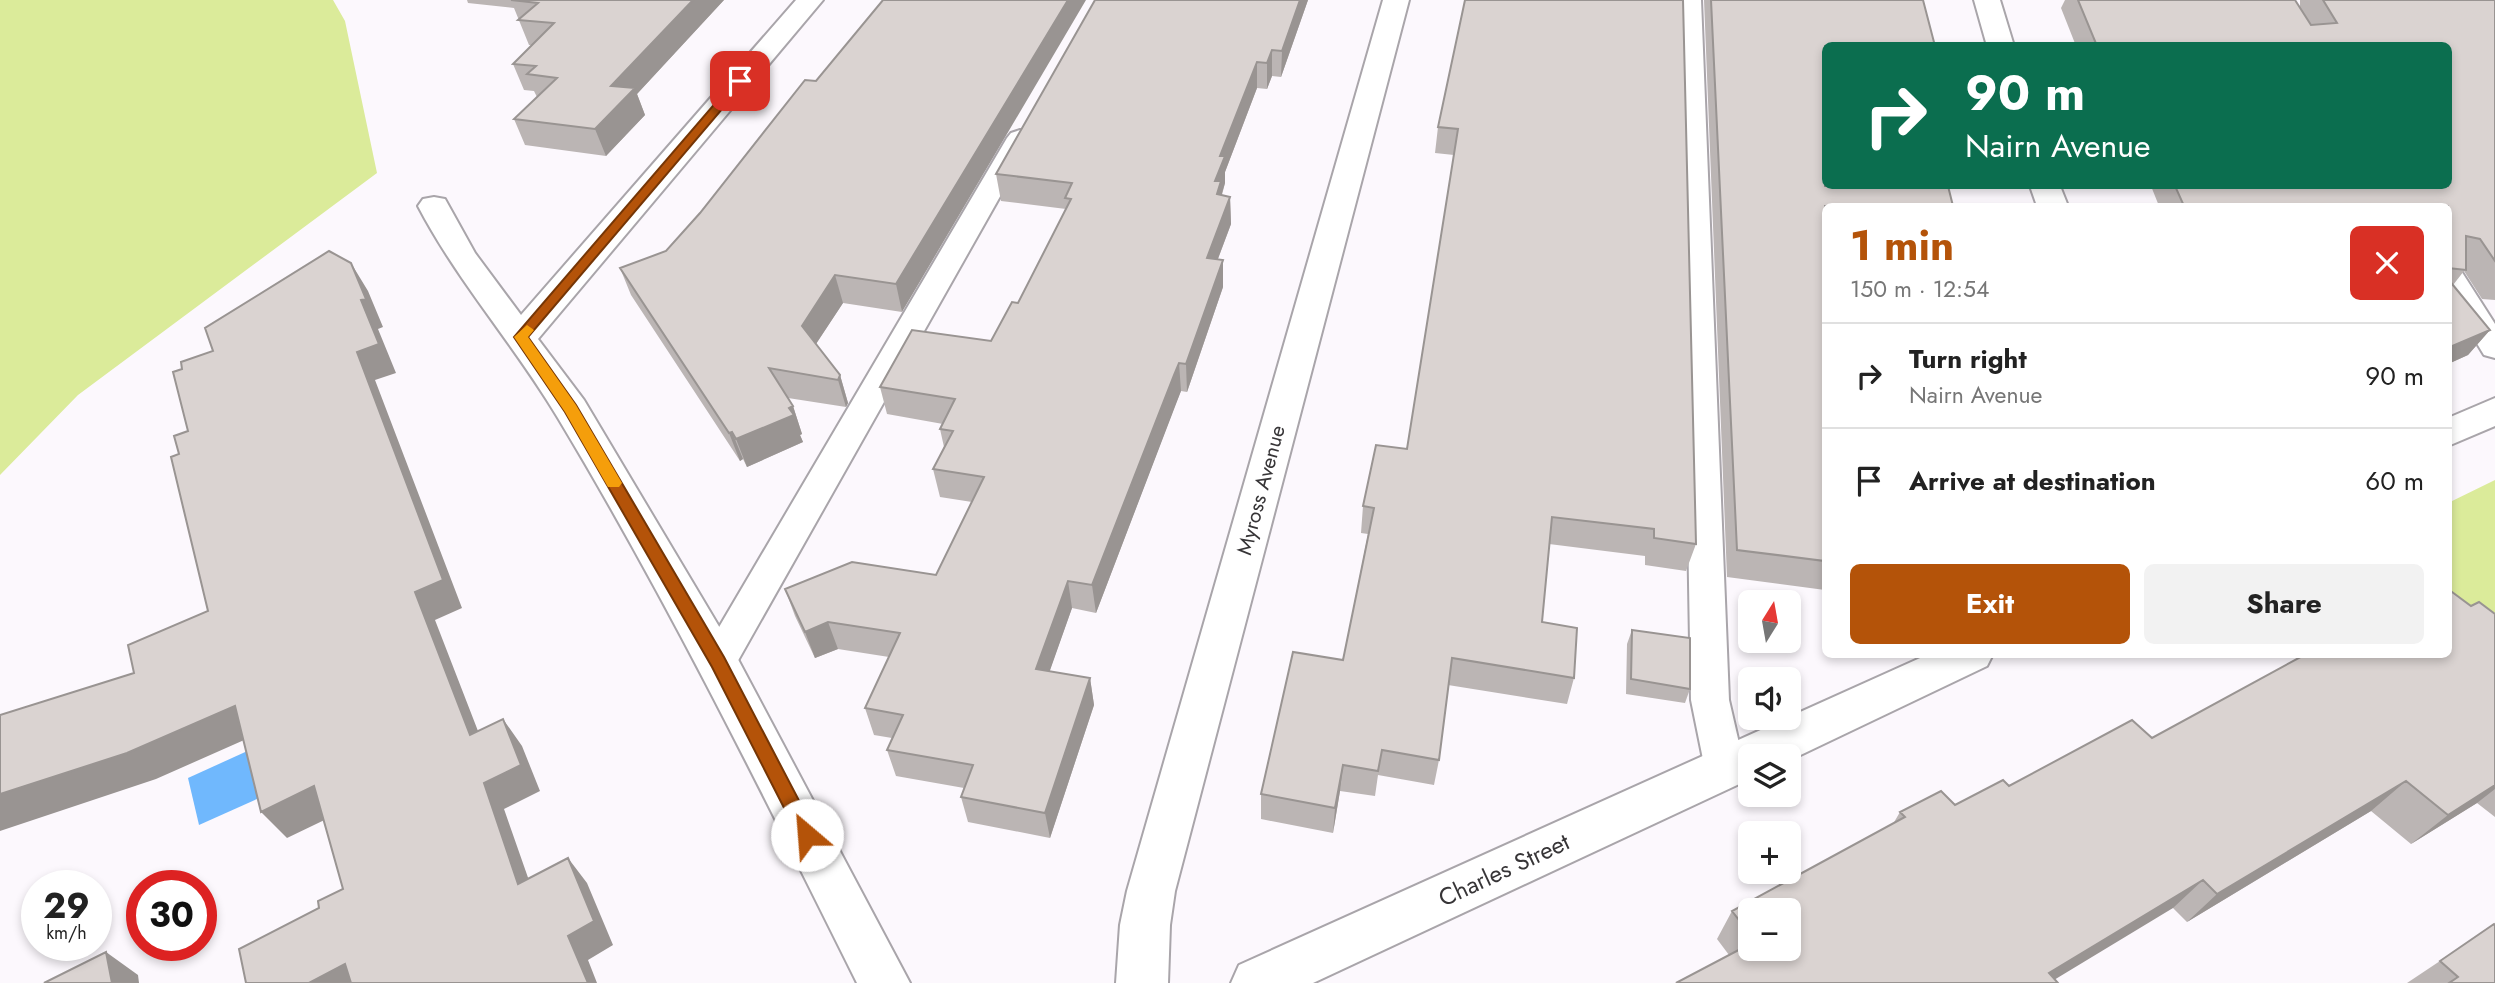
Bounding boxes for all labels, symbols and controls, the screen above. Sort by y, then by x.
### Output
pin [710,51,770,111]
text: 90 m [1965,58,2085,128]
icon: arrive [721,62,759,100]
icon: right [1850,70,1941,161]
text: Nairn Avenue [1965,123,2151,169]
text: 1 min [1850,215,1954,276]
button: close [2350,226,2424,300]
text: 150 m · 12:54 [1850,272,1989,306]
text: Turn right [1909,340,2027,378]
icon: right [1850,357,1888,395]
text: 90 m [2365,357,2424,395]
text: Nairn Avenue [1909,378,2042,412]
street label: Myross Avenue [1229,422,1293,558]
icon: arrive [1850,462,1888,500]
text: Arrive at destination [1909,462,2156,500]
text: 60 m [2365,462,2424,500]
button: Exit [1850,564,2130,644]
button: Share [2144,564,2424,644]
north arrow [1738,590,1801,653]
map controls [1738,590,1801,961]
button: sound [1738,667,1801,730]
button: layers [1738,744,1801,807]
position arrow [770,798,844,872]
button: + [1738,821,1801,884]
street label: Charles Street [1433,824,1575,915]
speed limit sign: 30 [126,870,217,961]
text: 29 [43,881,90,931]
button: − [1738,898,1801,961]
text: km/h [46,920,87,946]

